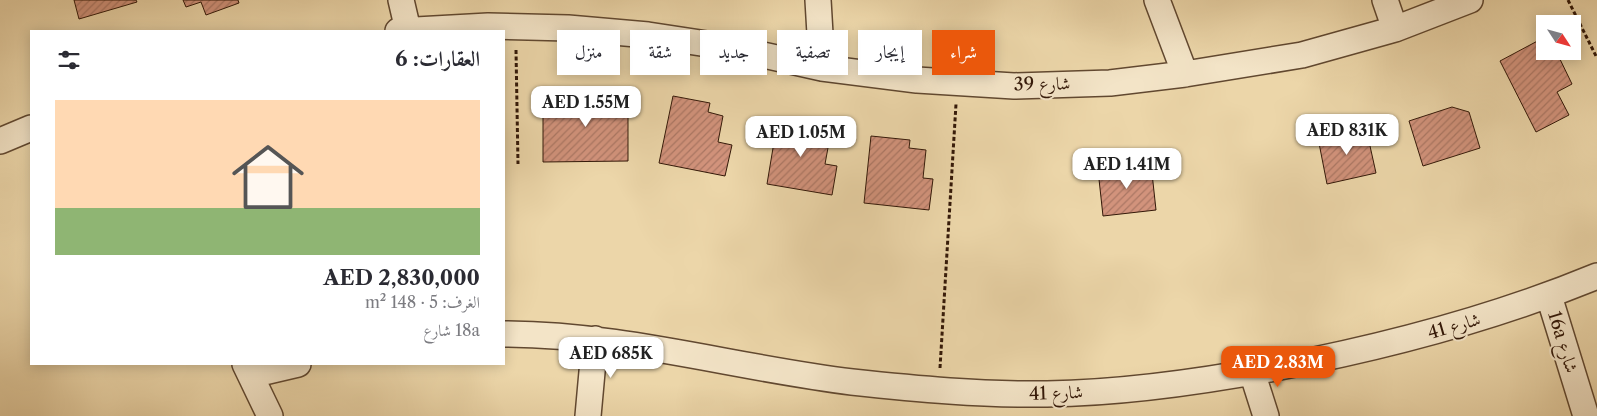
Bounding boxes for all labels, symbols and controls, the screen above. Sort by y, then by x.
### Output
north arrow [1536,15,1581,60]
map controls [1536,15,1581,60]
chip: منزل [557,30,620,75]
chip: شقة [630,30,690,75]
chip: جديد [700,30,767,75]
chip: تصفية [777,30,848,75]
chip: إيجار [858,30,922,75]
chip: شراء [932,30,995,75]
icon: filters [55,46,83,74]
text: العقارات: 6 [395,46,480,71]
street label: شارع 39 [1014,73,1071,99]
pin: AED 1.55M [529,86,643,128]
text: AED 1.55M [542,92,630,112]
pin: AED 831K [1295,114,1399,156]
pin: AED 1.05M [744,116,858,158]
text: AED 831K [1307,120,1387,140]
text: AED 1.05M [756,122,846,142]
icon: home [223,132,313,222]
pin: AED 1.41M [1070,148,1184,190]
text: AED 1.41M [1083,154,1171,174]
text: AED 2,830,000 [323,265,480,290]
text: الغرف: 5 · 148 m² [365,292,480,312]
street label: شارع 41 [1425,308,1484,348]
street label: 16a شارع [1539,308,1583,377]
text: 18a شارع [423,320,480,340]
pin: AED 685K [559,336,663,379]
text: AED 685K [570,343,652,363]
pin: AED 2.83M [1221,346,1335,388]
text: AED 2.83M [1232,352,1324,372]
street label: شارع 41 [1029,381,1084,409]

